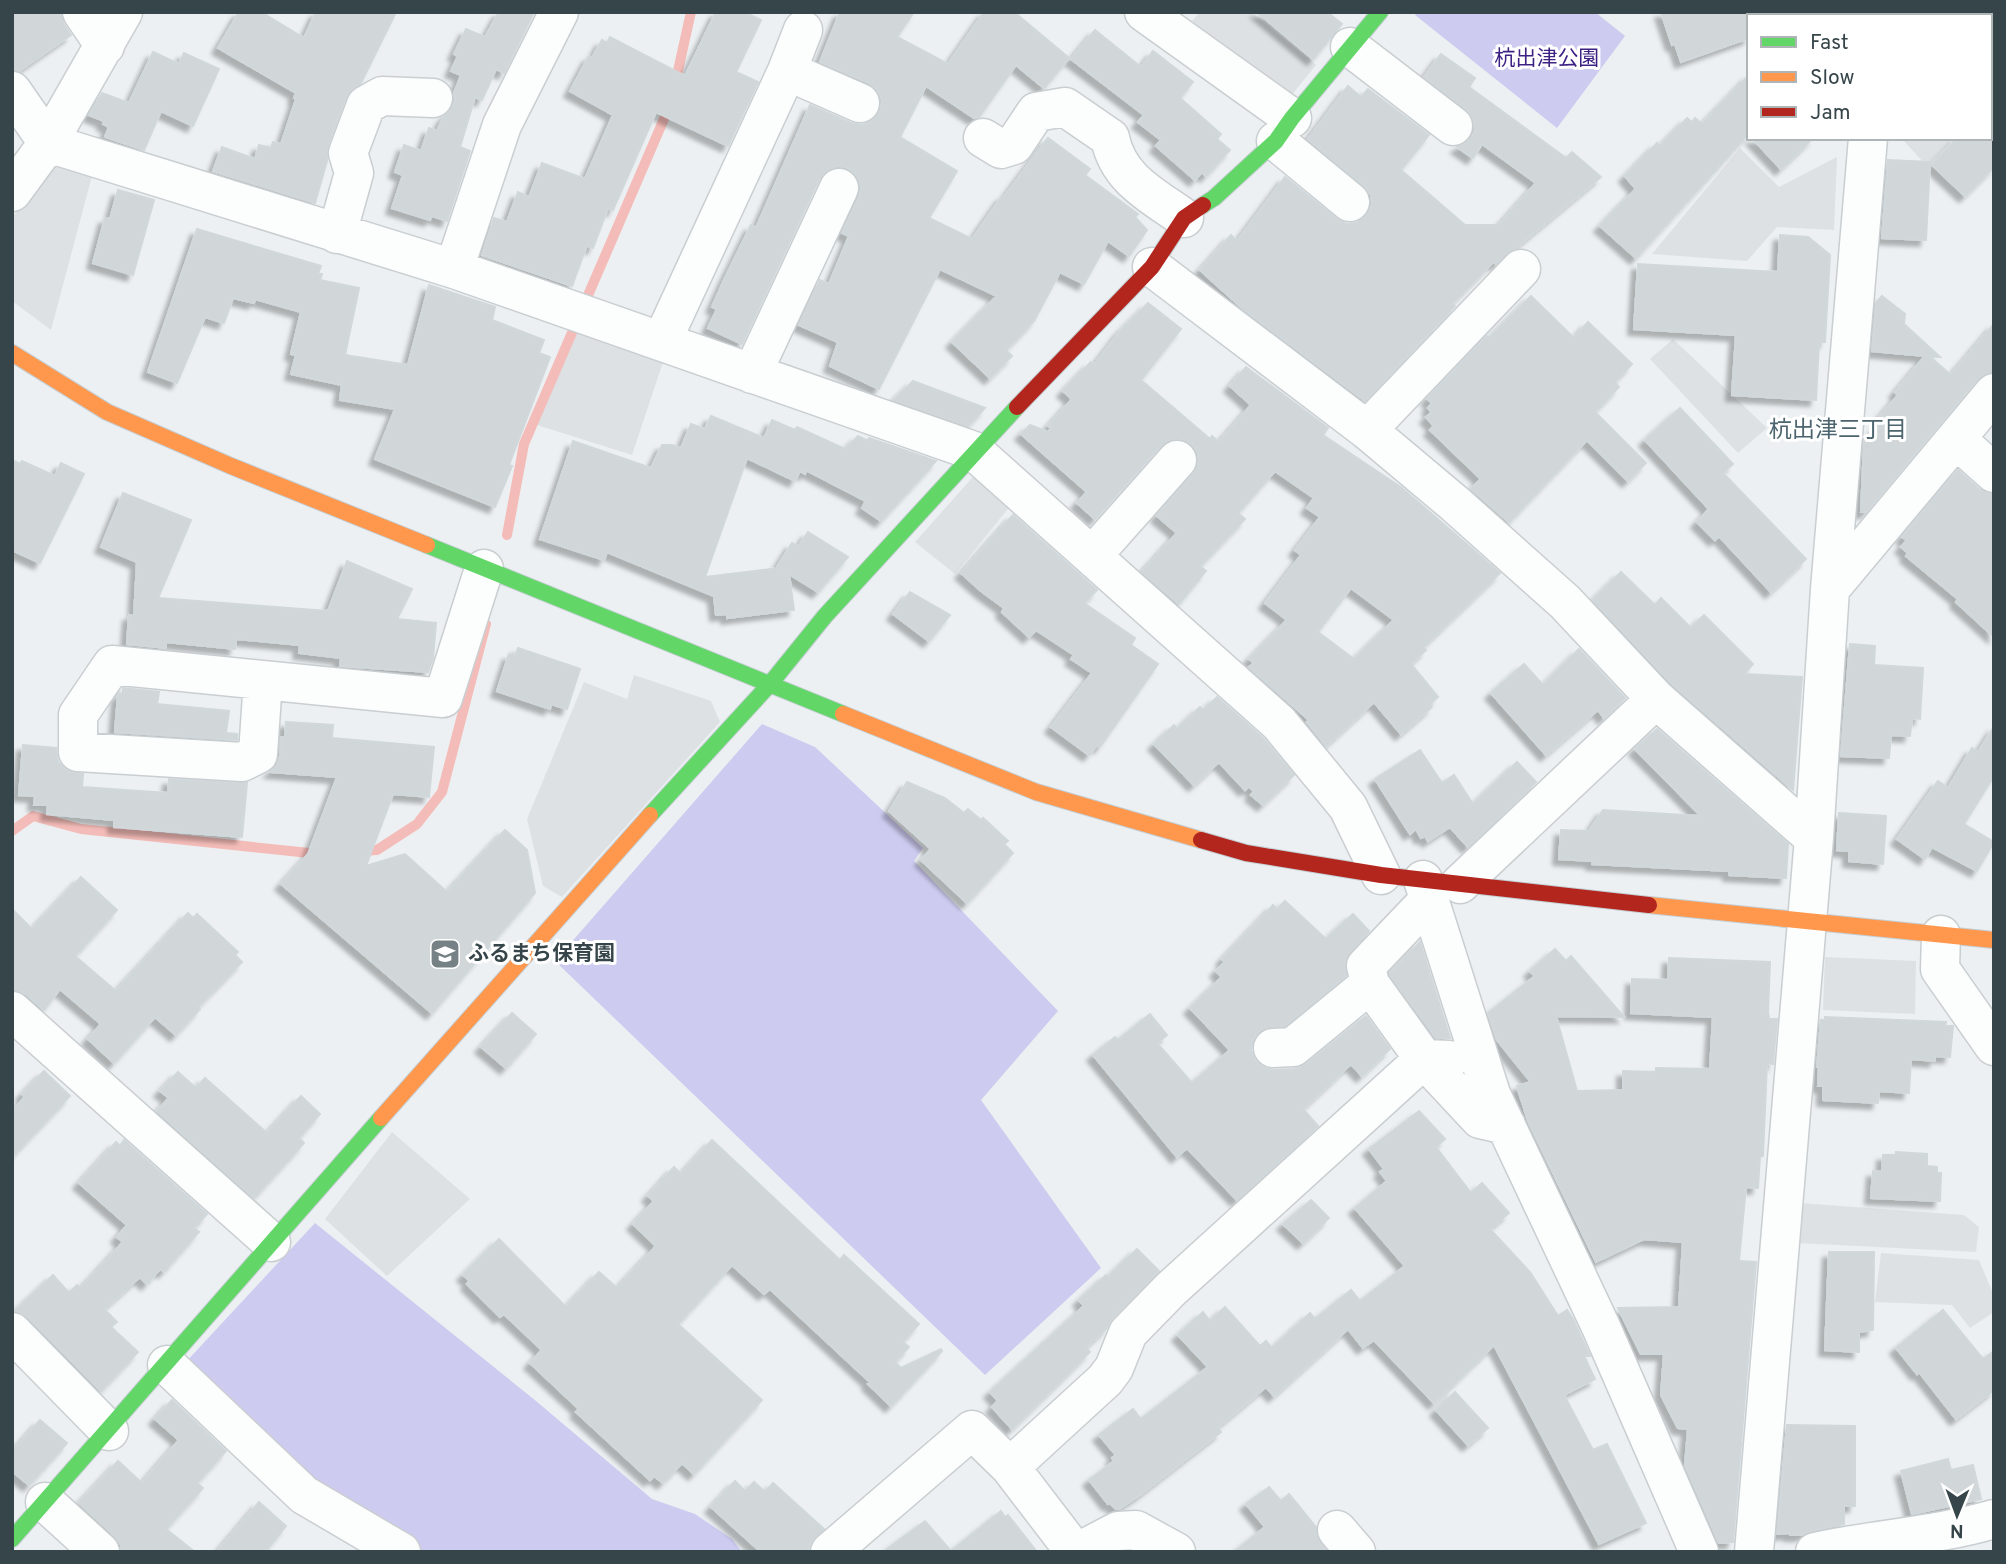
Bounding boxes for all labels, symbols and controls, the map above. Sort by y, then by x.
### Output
legend [1747,14,1992,140]
text: Fast [1810,30,1849,57]
park label: 杭出津公園 [1495,46,1600,73]
text: Slow [1810,65,1855,92]
text: Jam [1810,100,1851,127]
district label: 杭出津三丁目 [1769,417,1907,446]
school or university icon: ふるまち保育園 [428,937,462,971]
place label: ふるまち保育園 [468,941,615,968]
north arrow [1922,1480,1992,1550]
text: N [1950,1518,1964,1542]

